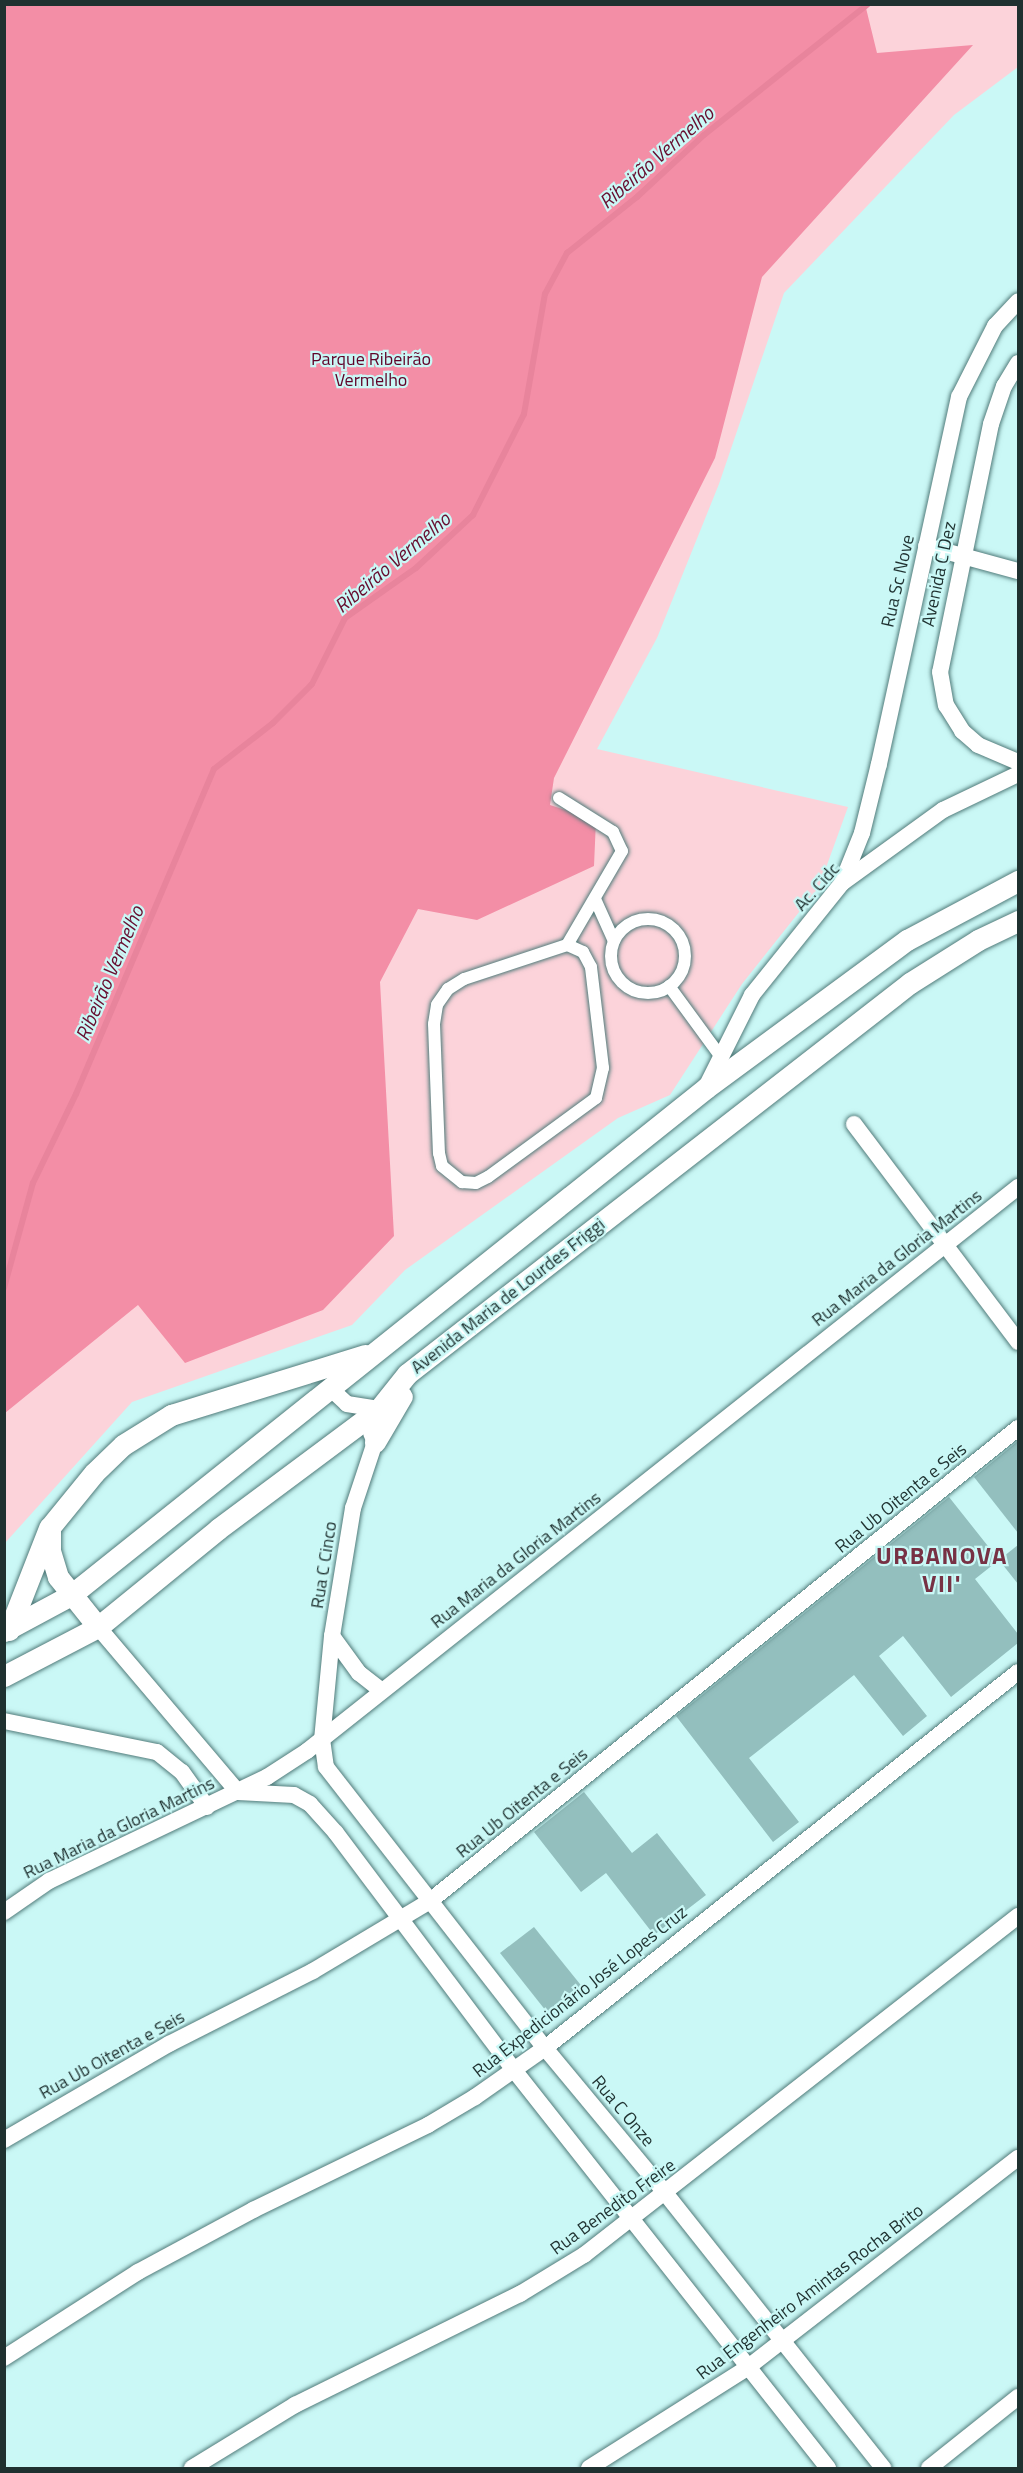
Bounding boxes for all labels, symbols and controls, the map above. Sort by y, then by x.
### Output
water label: Ribeirão Vermelho [594,101,718,213]
park label: Parque Ribeirão Vermelho [311,349,431,392]
water label: Ribeirão Vermelho [329,507,455,617]
street label: Avenida C Dez [917,520,961,628]
street label: Rua Sc Nove [877,533,919,629]
street label: Ac. Cidc [790,858,844,916]
water label: Ribeirão Vermelho [70,902,148,1044]
street label: Rua Maria da Gloria Martins [808,1185,986,1331]
street label: Avenida Maria de Lourdes Friggi [407,1214,609,1378]
street label: Rua Ub Oitenta e Seis [831,1438,971,1558]
street label: Rua Maria da Gloria Martins [427,1487,605,1633]
street label: Rua C Cinco [306,1520,342,1610]
district label: URBANOVA VII' [876,1542,1008,1598]
street label: Rua Ub Oitenta e Seis [452,1743,592,1863]
street label: Rua Maria da Gloria Martins [20,1772,218,1884]
street label: Rua Expedicionário José Lopes Cruz [469,1902,691,2082]
street label: Rua Ub Oitenta e Seis [36,2006,188,2104]
street label: Rua C Onze [587,2071,659,2151]
street label: Rua Benedito Freire [546,2154,680,2260]
street label: Rua Engenheiro Amintas Rocha Brito [692,2200,928,2384]

